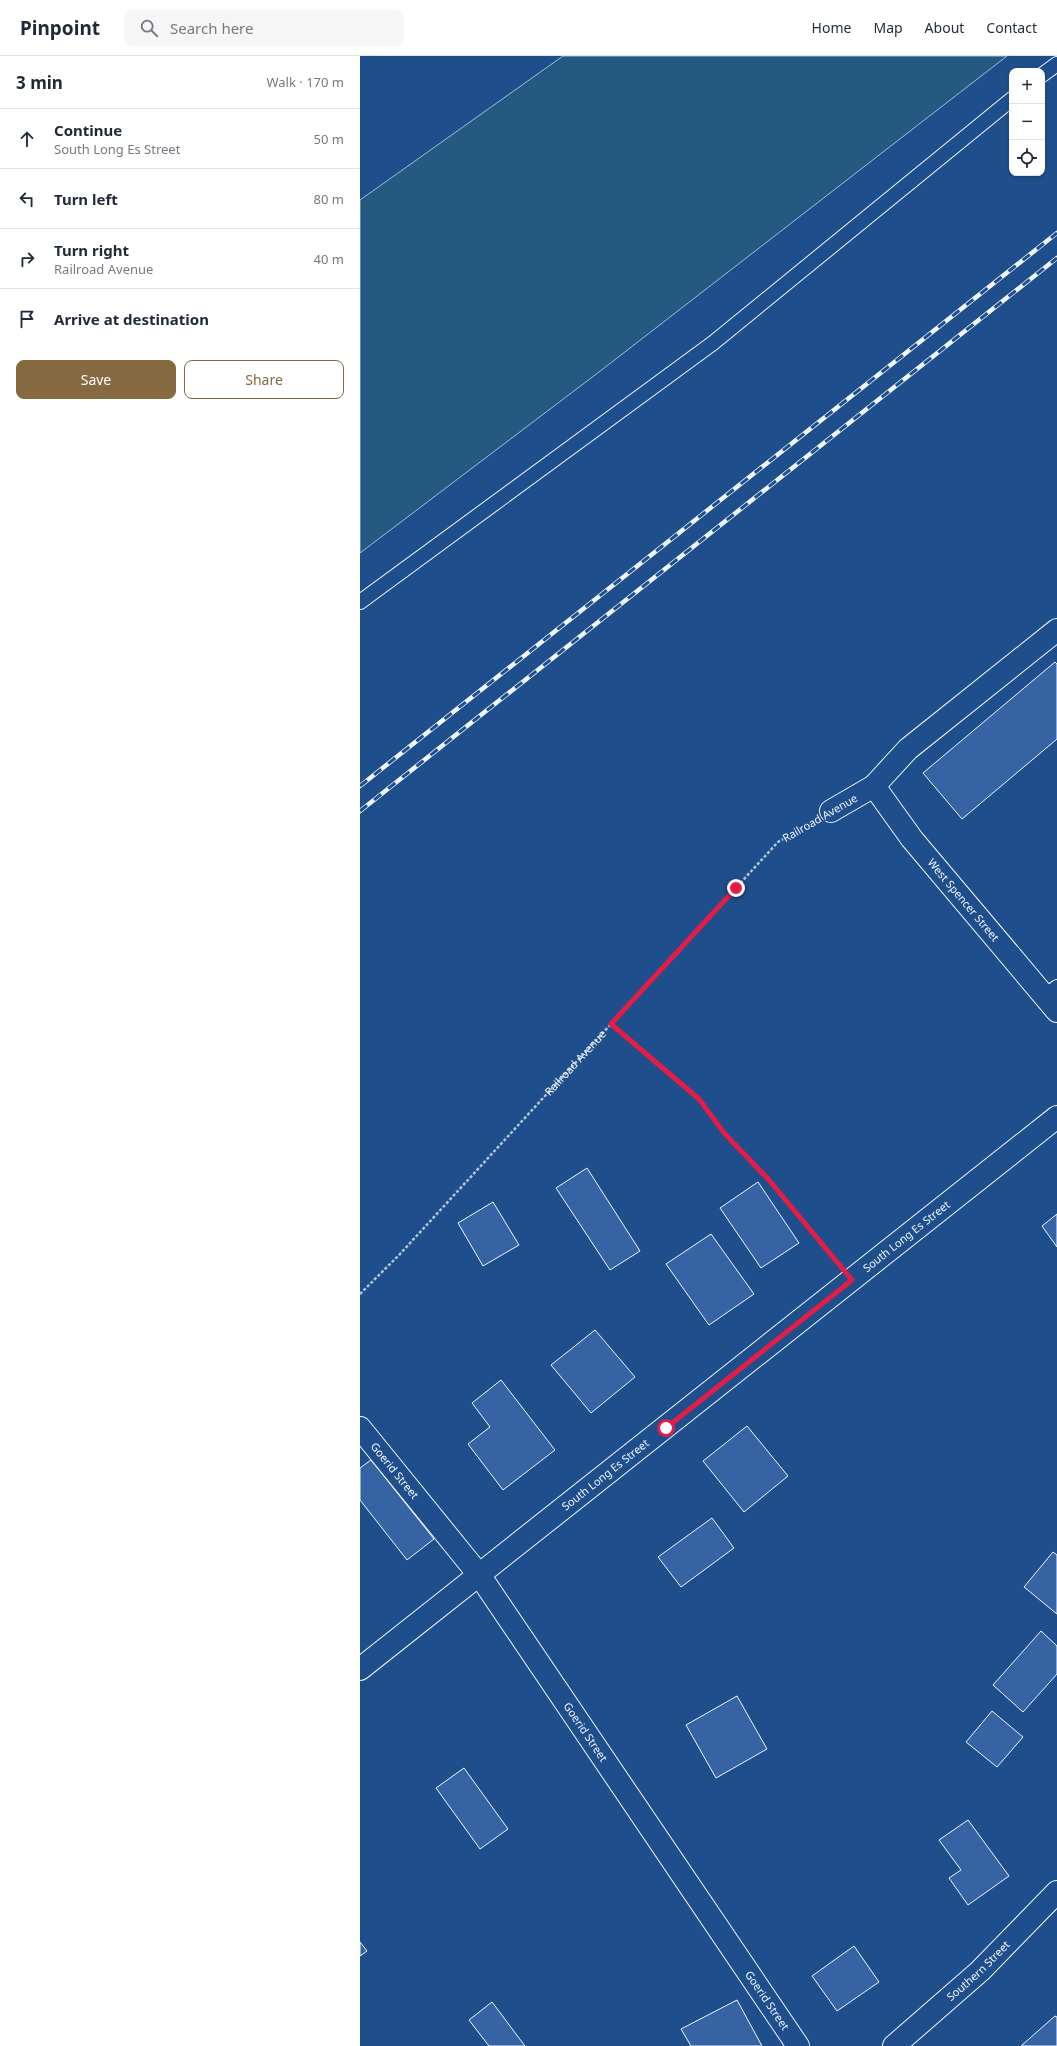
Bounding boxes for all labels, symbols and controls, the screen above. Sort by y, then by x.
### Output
search box [124,10,404,46]
text: Pinpoint [20,15,100,41]
icon: search [138,17,160,39]
text: Search here [170,18,253,38]
text: Home [812,18,851,37]
text: Map [873,18,903,37]
text: About [925,18,964,37]
text: Contact [986,18,1037,37]
map controls [1009,68,1045,176]
button: + [1009,68,1045,104]
text: 3 min [16,71,63,94]
text: Walk · 170 m [266,73,344,91]
button: − [1009,104,1045,140]
text: Continue [54,120,122,140]
icon: ahead [16,128,38,150]
text: 50 m [314,130,344,148]
text: South Long Es Street [54,140,180,158]
button: locate [1009,140,1045,176]
icon: left [16,188,38,210]
text: Turn left [54,189,118,209]
text: 80 m [314,190,344,208]
text: Turn right [54,240,129,260]
icon: right [16,248,38,270]
text: 40 m [314,250,344,268]
text: Railroad Avenue [54,260,153,278]
icon: arrive [16,308,38,330]
text: Arrive at destination [54,309,209,329]
button: Save [16,360,176,399]
button: Share [184,360,344,399]
street label: Railroad Avenue [780,790,860,845]
street label: West Spencer Street [925,855,1003,944]
route end [727,879,745,897]
street label: Railroad Avenue [541,1026,609,1099]
street label: South Long Es Street [859,1197,953,1275]
route start [657,1419,675,1437]
street label: South Long Es Street [558,1435,652,1513]
street label: Goerid Street [368,1439,422,1502]
street label: Goerid Street [561,1699,611,1764]
street label: Southern Street [943,1937,1013,2004]
street label: Goerid Street [742,1968,793,2033]

